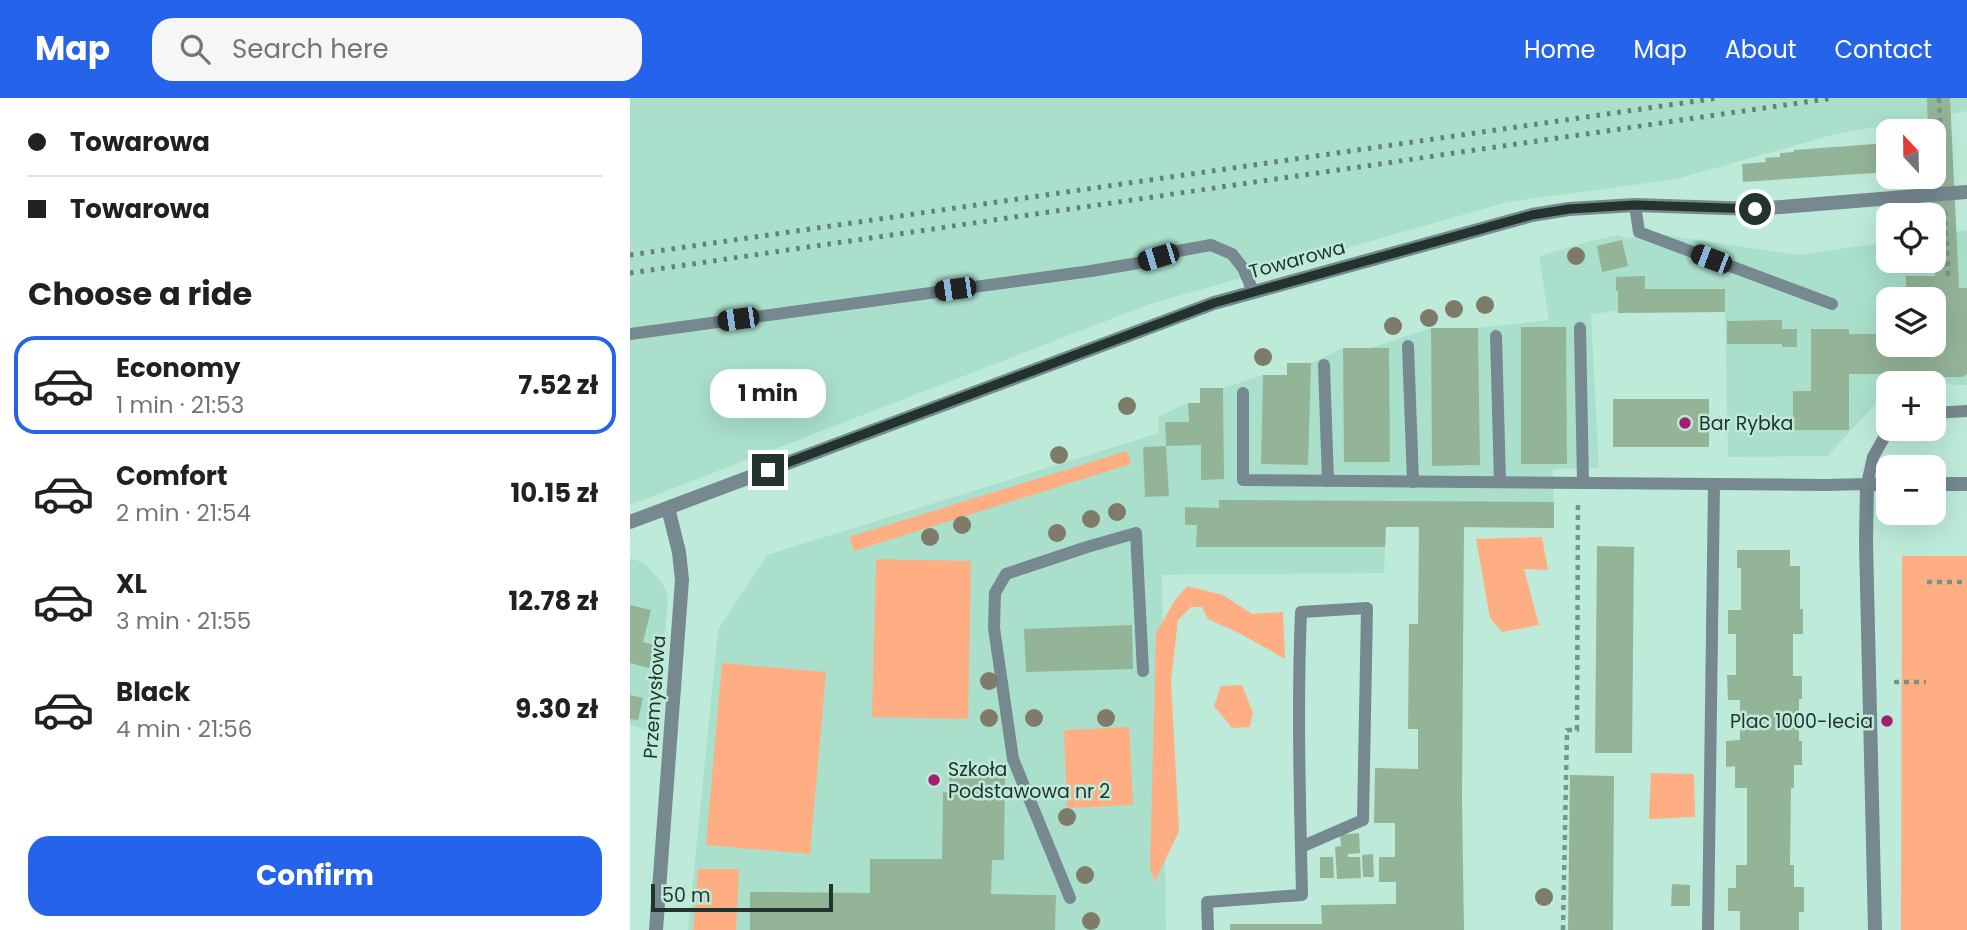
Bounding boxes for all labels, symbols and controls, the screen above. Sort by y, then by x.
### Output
search box [152,18,642,81]
text: Map [35,25,110,72]
icon: search [176,30,214,68]
text: Search here [232,31,389,67]
text: Home [1524,33,1596,66]
text: Map [1634,33,1687,66]
text: About [1725,33,1796,66]
text: Contact [1834,33,1932,66]
north arrow [1876,119,1946,189]
map controls [1876,119,1946,525]
text: Towarowa [70,124,210,160]
text: Towarowa [70,191,210,227]
route start [1739,193,1771,225]
button: locate [1876,203,1946,273]
street label: Towarowa [1246,234,1348,285]
car [1135,241,1182,273]
car [1688,242,1735,276]
text: Choose a ride [28,271,252,316]
car [933,276,978,302]
button: layers [1876,287,1946,357]
car [716,306,761,332]
text: Economy [116,350,240,386]
icon: car [32,354,95,417]
text: 7.52 zł [518,367,598,403]
callout: 1 min [710,368,826,418]
button: + [1876,371,1946,441]
text: 1 min [738,377,798,409]
text: 1 min · 21:53 [116,389,244,421]
place label: Bar Rybka [1699,410,1793,437]
marker: Bar Rybka [1677,415,1693,431]
route end [752,454,784,486]
button: − [1876,455,1946,525]
text: Comfort [116,458,228,494]
icon: car [32,462,95,525]
text: 10.15 zł [511,475,598,511]
text: 2 min · 21:54 [116,497,251,529]
text: XL [116,566,147,602]
icon: car [32,570,95,633]
text: 12.78 zł [509,583,598,619]
text: 3 min · 21:55 [116,605,251,637]
street label: Przemysłowa [637,634,672,760]
text: Black [116,674,190,710]
icon: car [32,678,95,741]
text: 9.30 zł [515,691,598,727]
place label: Plac 1000-lecia [1730,708,1873,735]
text: 4 min · 21:56 [116,713,252,745]
marker: Plac 1000-lecia [1879,713,1895,729]
place label: Szkoła Podstawowa nr 2 [948,756,1110,805]
marker: Szkoła Podstawowa nr 2 [926,772,942,788]
button: Confirm [28,836,602,916]
scale bar [651,881,833,913]
text: 50 m [662,882,711,909]

